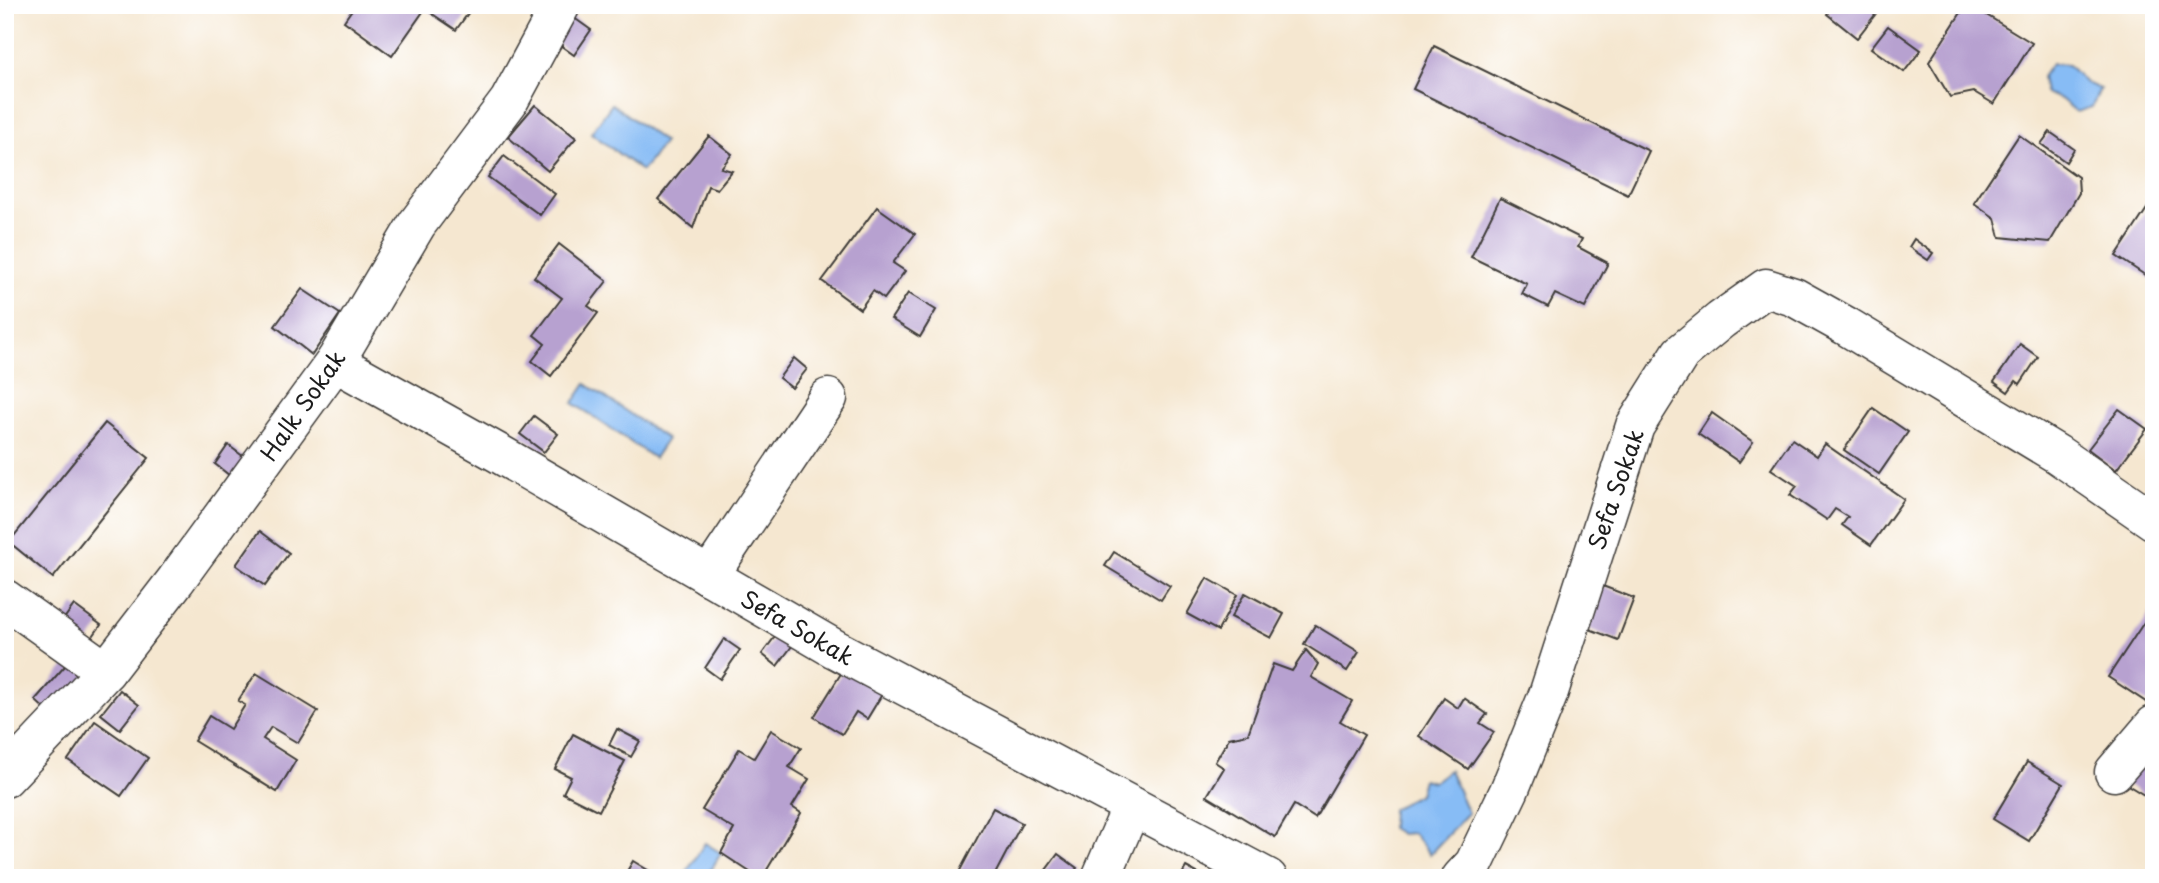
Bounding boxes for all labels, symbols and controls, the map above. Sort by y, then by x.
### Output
street label: Halk Sokak [251,342,353,468]
street label: Sefa Sokak [1578,424,1652,554]
street label: Sefa Sokak [735,580,861,674]

